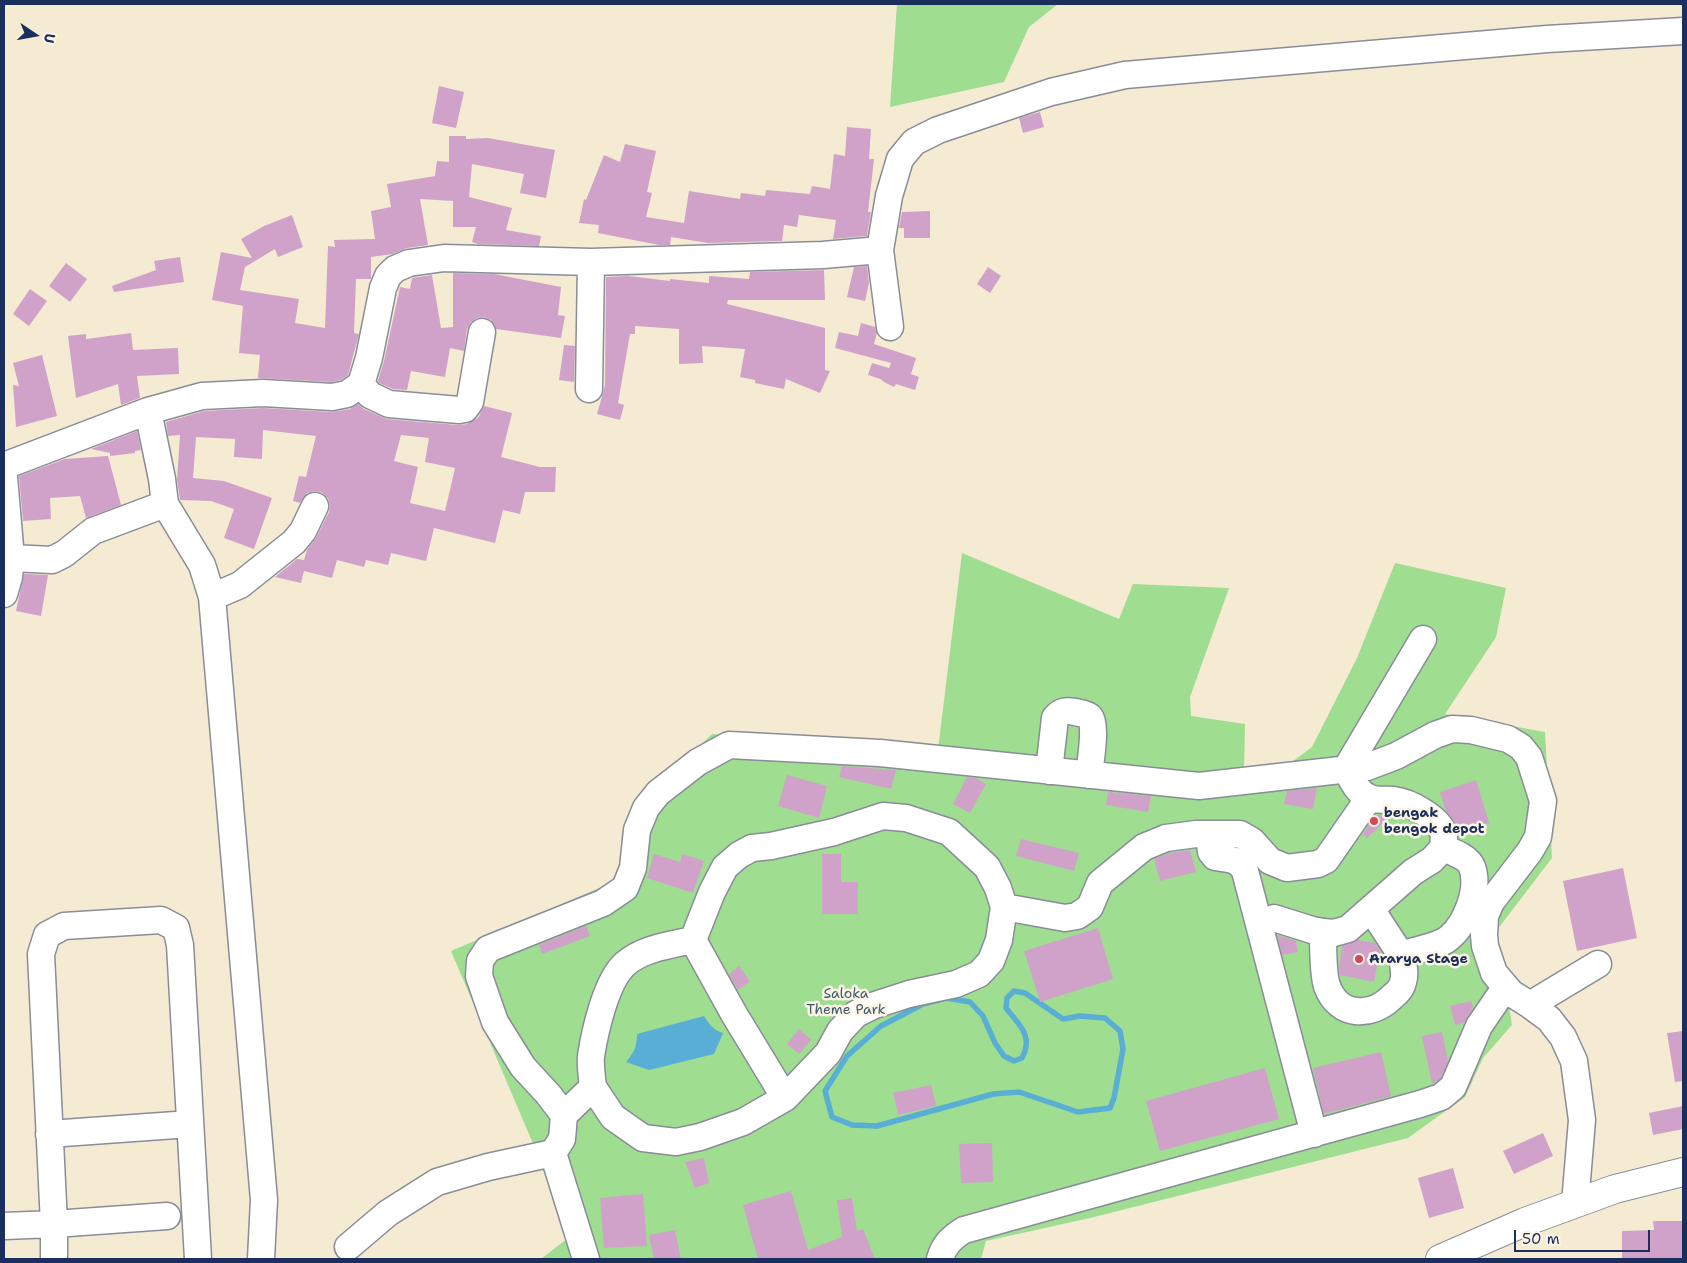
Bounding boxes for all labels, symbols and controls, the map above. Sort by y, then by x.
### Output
north arrow [10,10,60,60]
text: U [40,32,59,45]
place label: bengak bengok depot [1384,805,1485,838]
marker: bengak bengok depot [1368,815,1380,827]
place label: Ararya Stage [1369,951,1468,967]
marker: Ararya Stage [1353,953,1365,965]
park label: Saloka Theme Park [806,986,886,1019]
scale bar [1517,1220,1653,1252]
text: 50 m [1522,1229,1560,1249]

